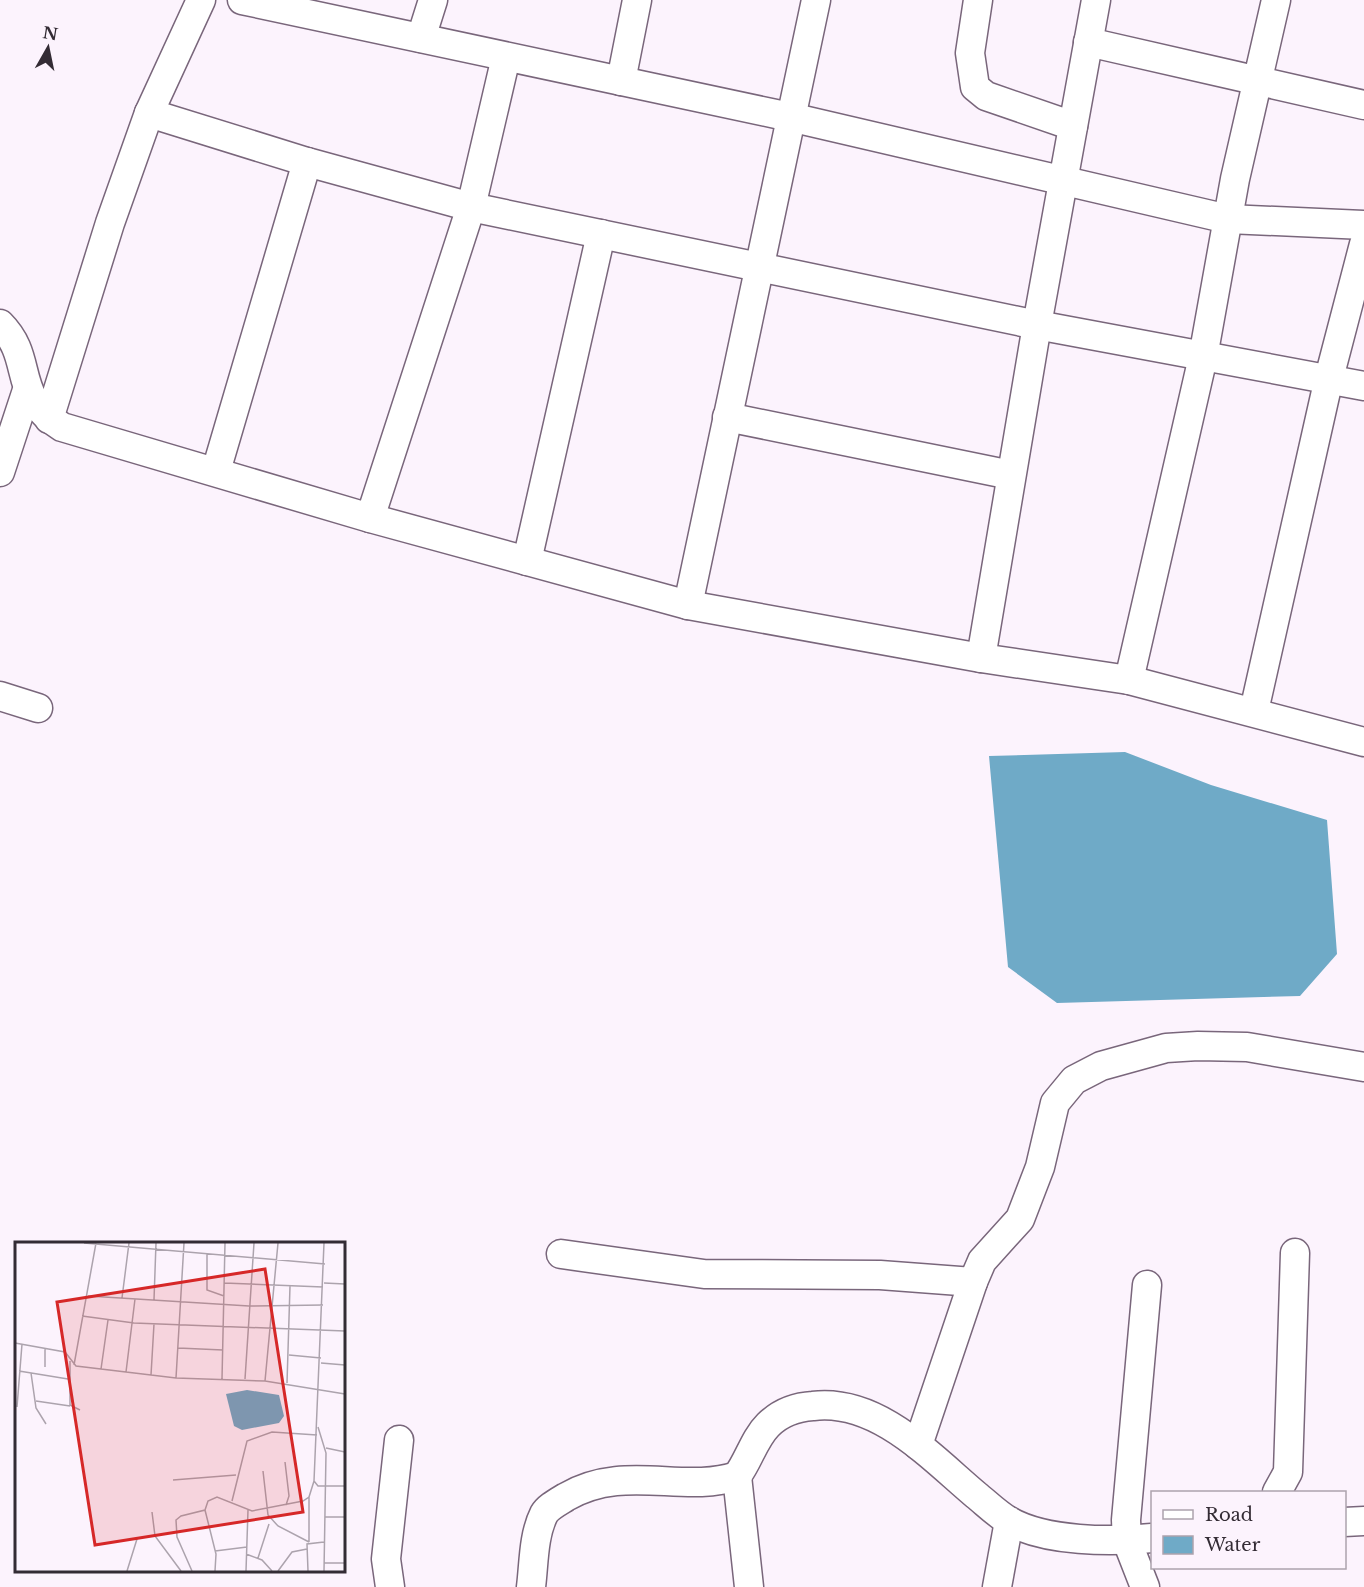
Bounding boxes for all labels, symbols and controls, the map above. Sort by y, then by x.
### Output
north arrow [18,18,78,78]
text: N [41,22,59,44]
inset map [15,1242,345,1572]
legend [1151,1491,1346,1569]
text: Road [1205,1504,1253,1526]
text: Water [1204,1534,1261,1556]

